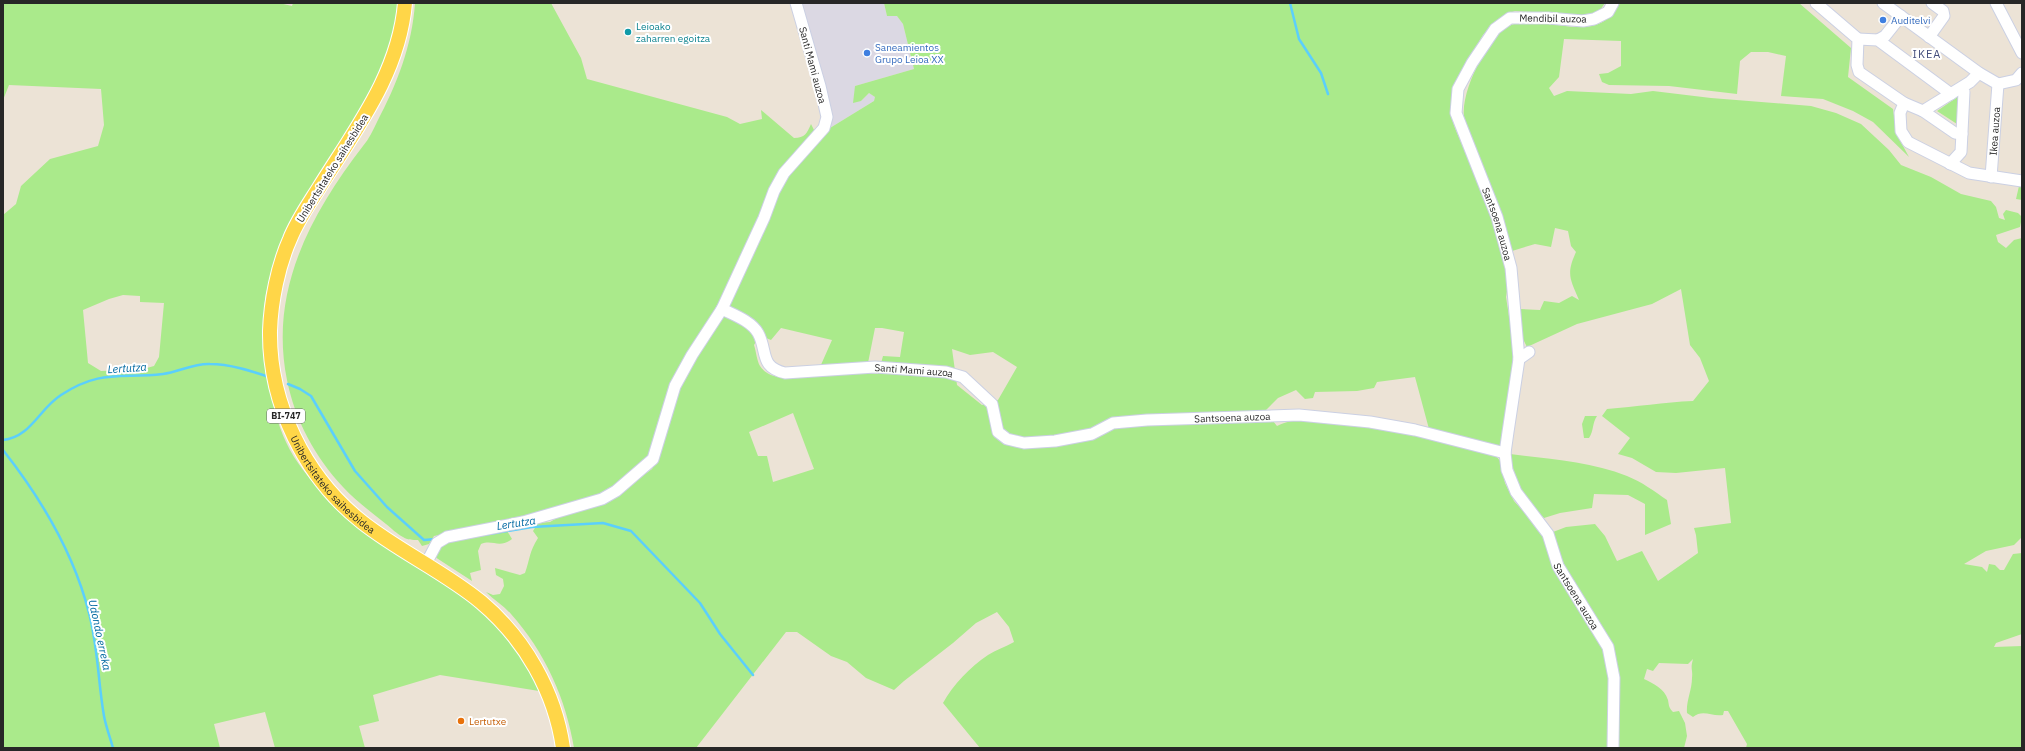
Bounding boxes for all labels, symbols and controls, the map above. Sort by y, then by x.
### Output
street label: Mendibil auzoa [1519,11,1587,26]
place label: Auditelvi [1891,14,1930,27]
marker: Auditelvi [1878,15,1888,25]
place label: Leioako zaharren egoitza [636,20,711,45]
street label: Santi Mami auzoa [796,25,829,105]
marker: Leioako zaharren egoitza [623,27,633,37]
place label: Saneamientos Grupo Leioa XX [875,41,944,66]
district label: IKEA [1913,47,1941,61]
marker: Saneamientos Grupo Leioa XX [862,48,872,58]
street label: Ikea auzoa [1987,106,2003,156]
street label: Unibertsitateko saihesbidea [294,111,372,225]
street label: Santsoena auzoa [1479,186,1515,263]
water label: Lertutza [107,360,147,376]
street label: Santi Mami auzoa [874,361,955,381]
road number: BI-747 [267,409,305,423]
street label: Santsoena auzoa [1194,410,1271,425]
street label: Unibertsitateko saihesbidea [287,433,378,537]
water label: Lertutza [495,513,537,533]
street label: Santsoena auzoa [1550,561,1602,633]
water label: Udondo erreka [86,598,114,672]
place label: Lertutxe [469,715,507,728]
marker: Lertutxe [456,716,466,726]

